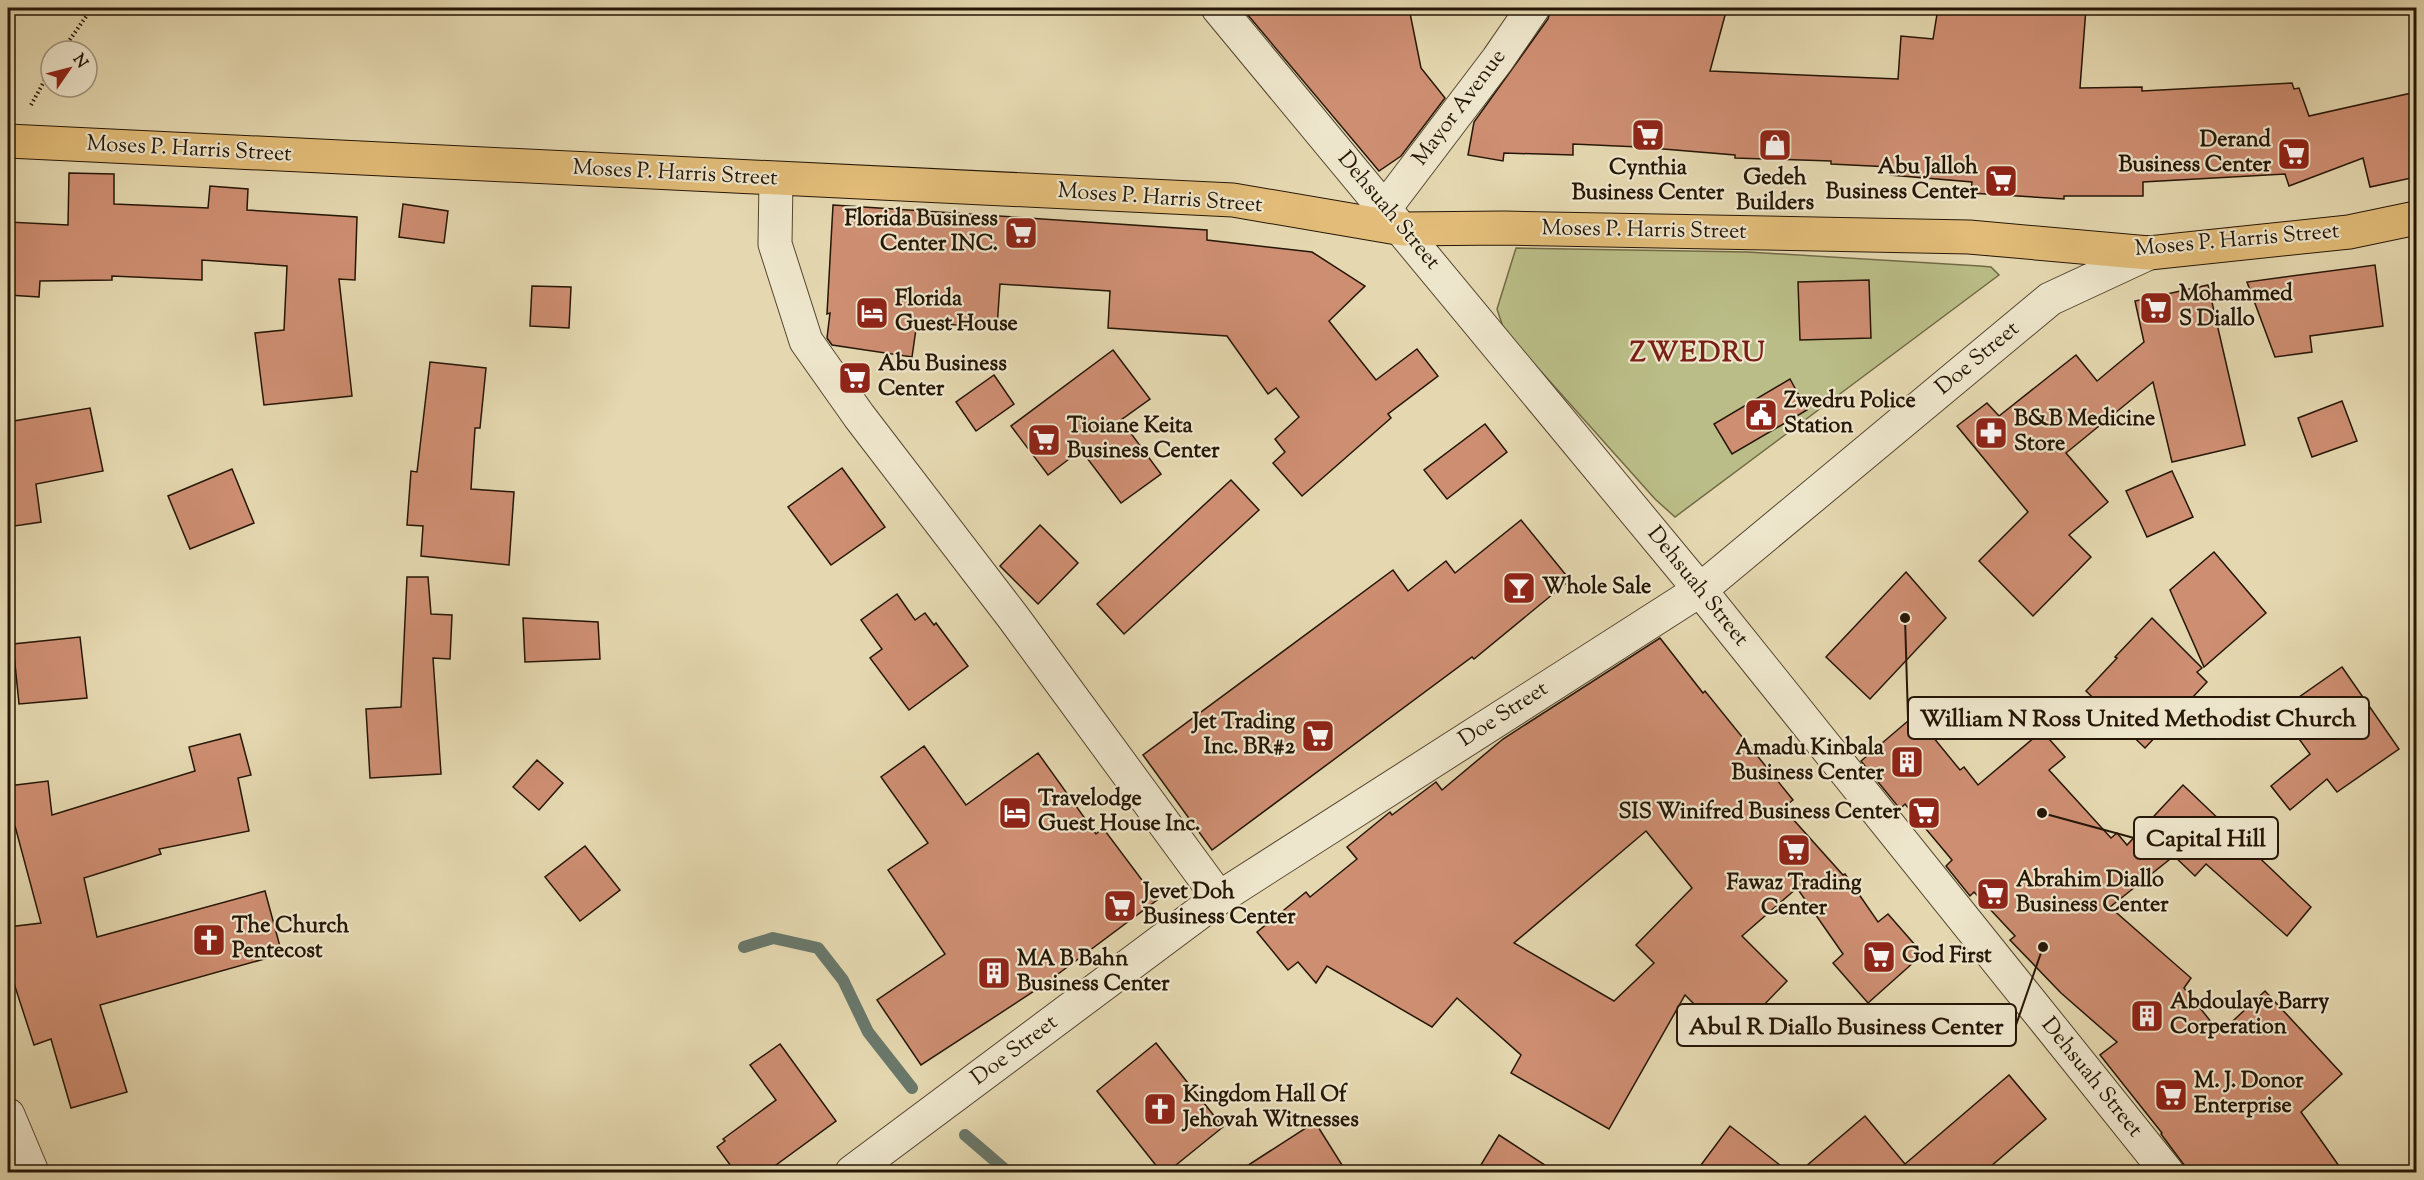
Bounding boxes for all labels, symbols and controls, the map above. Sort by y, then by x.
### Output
north arrow [39,39,99,99]
street label: Mayor Avenue [1405,43,1515,173]
text: N [66,50,92,74]
supermarket icon: Cynthia Business Center [1630,117,1666,153]
place label: Derand Business Center [2118,125,2272,182]
shop icon: Gedeh Builders [1757,127,1793,163]
street label: Moses P. Harris Street [86,129,293,171]
supermarket icon: Derand Business Center [2276,136,2312,172]
street label: Dehsuah Street [1329,145,1448,278]
place label: Abu Jalloh Business Center [1825,152,1979,209]
street label: Moses P. Harris Street [572,153,779,195]
place label: Cynthia Business Center [1572,153,1725,210]
place label: Gedeh Builders [1736,163,1814,220]
supermarket icon: Abu Jalloh Business Center [1983,163,2019,199]
street label: Moses P. Harris Street [1056,176,1264,222]
place label: Florida Business Center INC. [844,204,998,261]
street label: Moses P. Harris Street [1541,213,1747,249]
supermarket icon: Florida Business Center INC. [1003,215,1039,251]
street label: Moses P. Harris Street [2133,216,2341,266]
place label: Mohammed S Diallo [2179,279,2293,336]
place label: Florida Guest House [895,284,1018,341]
supermarket icon: Mohammed S Diallo [2138,290,2174,326]
hotel icon: Florida Guest House [854,295,890,331]
street label: Doe Street [1929,314,2027,404]
district label: ZWEDRU [1630,334,1766,374]
place label: Abu Business Center [878,349,1007,406]
supermarket icon: Abu Business Center [837,360,873,396]
place label: Zwedru Police Station [1784,386,1916,443]
public building icon: Zwedru Police Station [1743,397,1779,433]
place label: B&B Medicine Store [2014,404,2155,461]
place label: Tioiane Keita Business Center [1067,411,1220,468]
pharmacy icon: B&B Medicine Store [1973,415,2009,451]
supermarket icon: Tioiane Keita Business Center [1026,422,1062,458]
street label: Dehsuah Street [1639,520,1756,654]
bar icon: Whole Sale [1501,570,1537,606]
place label: Whole Sale [1542,572,1651,604]
street label: Doe Street [1453,674,1556,756]
callout: William N Ross United Methodist Church [1908,697,2369,739]
text: William N Ross United Methodist Church [1920,703,2357,737]
place label: Jet Trading Inc. BR#2 [1190,707,1296,764]
supermarket icon: Jet Trading Inc. BR#2 [1300,718,1336,754]
place label: Amadu Kinbala Business Center [1731,733,1885,790]
building icon: Amadu Kinbala Business Center [1889,744,1925,780]
place label: Travelodge Guest House Inc. [1038,784,1200,841]
hotel icon: Travelodge Guest House Inc. [997,795,1033,831]
supermarket icon: SIS Winifred Business Center [1906,795,1942,831]
place label: SIS Winifred Business Center [1618,797,1902,829]
callout: Capital Hill [2134,817,2278,859]
text: Capital Hill [2146,823,2266,857]
supermarket icon: Fawaz Trading Center [1776,832,1812,868]
place label: Abrahim Diallo Business Center [2016,865,2169,922]
place label: Fawaz Trading Center [1726,868,1862,925]
supermarket icon: Abrahim Diallo Business Center [1975,876,2011,912]
place label: Jevet Doh Business Center [1141,877,1296,934]
supermarket icon: Jevet Doh Business Center [1102,888,1138,924]
place label: The Church Pentecost [232,911,349,968]
church icon: The Church Pentecost [191,922,227,958]
supermarket icon: God First [1861,939,1897,975]
place label: God First [1902,941,1992,973]
place label: MA B Bahn Business Center [1017,944,1170,1001]
building icon: MA B Bahn Business Center [976,955,1012,991]
place label: Abdoulaye Barry Corperation [2170,987,2329,1044]
building icon: Abdoulaye Barry Corperation [2129,998,2165,1034]
callout: Abul R Diallo Business Center [1677,1004,2016,1046]
street label: Doe Street [965,1007,1065,1094]
text: Abul R Diallo Business Center [1688,1011,2005,1045]
street label: Dehsuah Street [2033,1011,2150,1145]
place label: M. J. Donor Enterprise [2194,1066,2304,1123]
supermarket icon: M. J. Donor Enterprise [2153,1077,2189,1113]
place label: Kingdom Hall Of Jehovah Witnesses [1181,1080,1359,1137]
church icon: Kingdom Hall Of Jehovah Witnesses [1142,1091,1178,1127]

